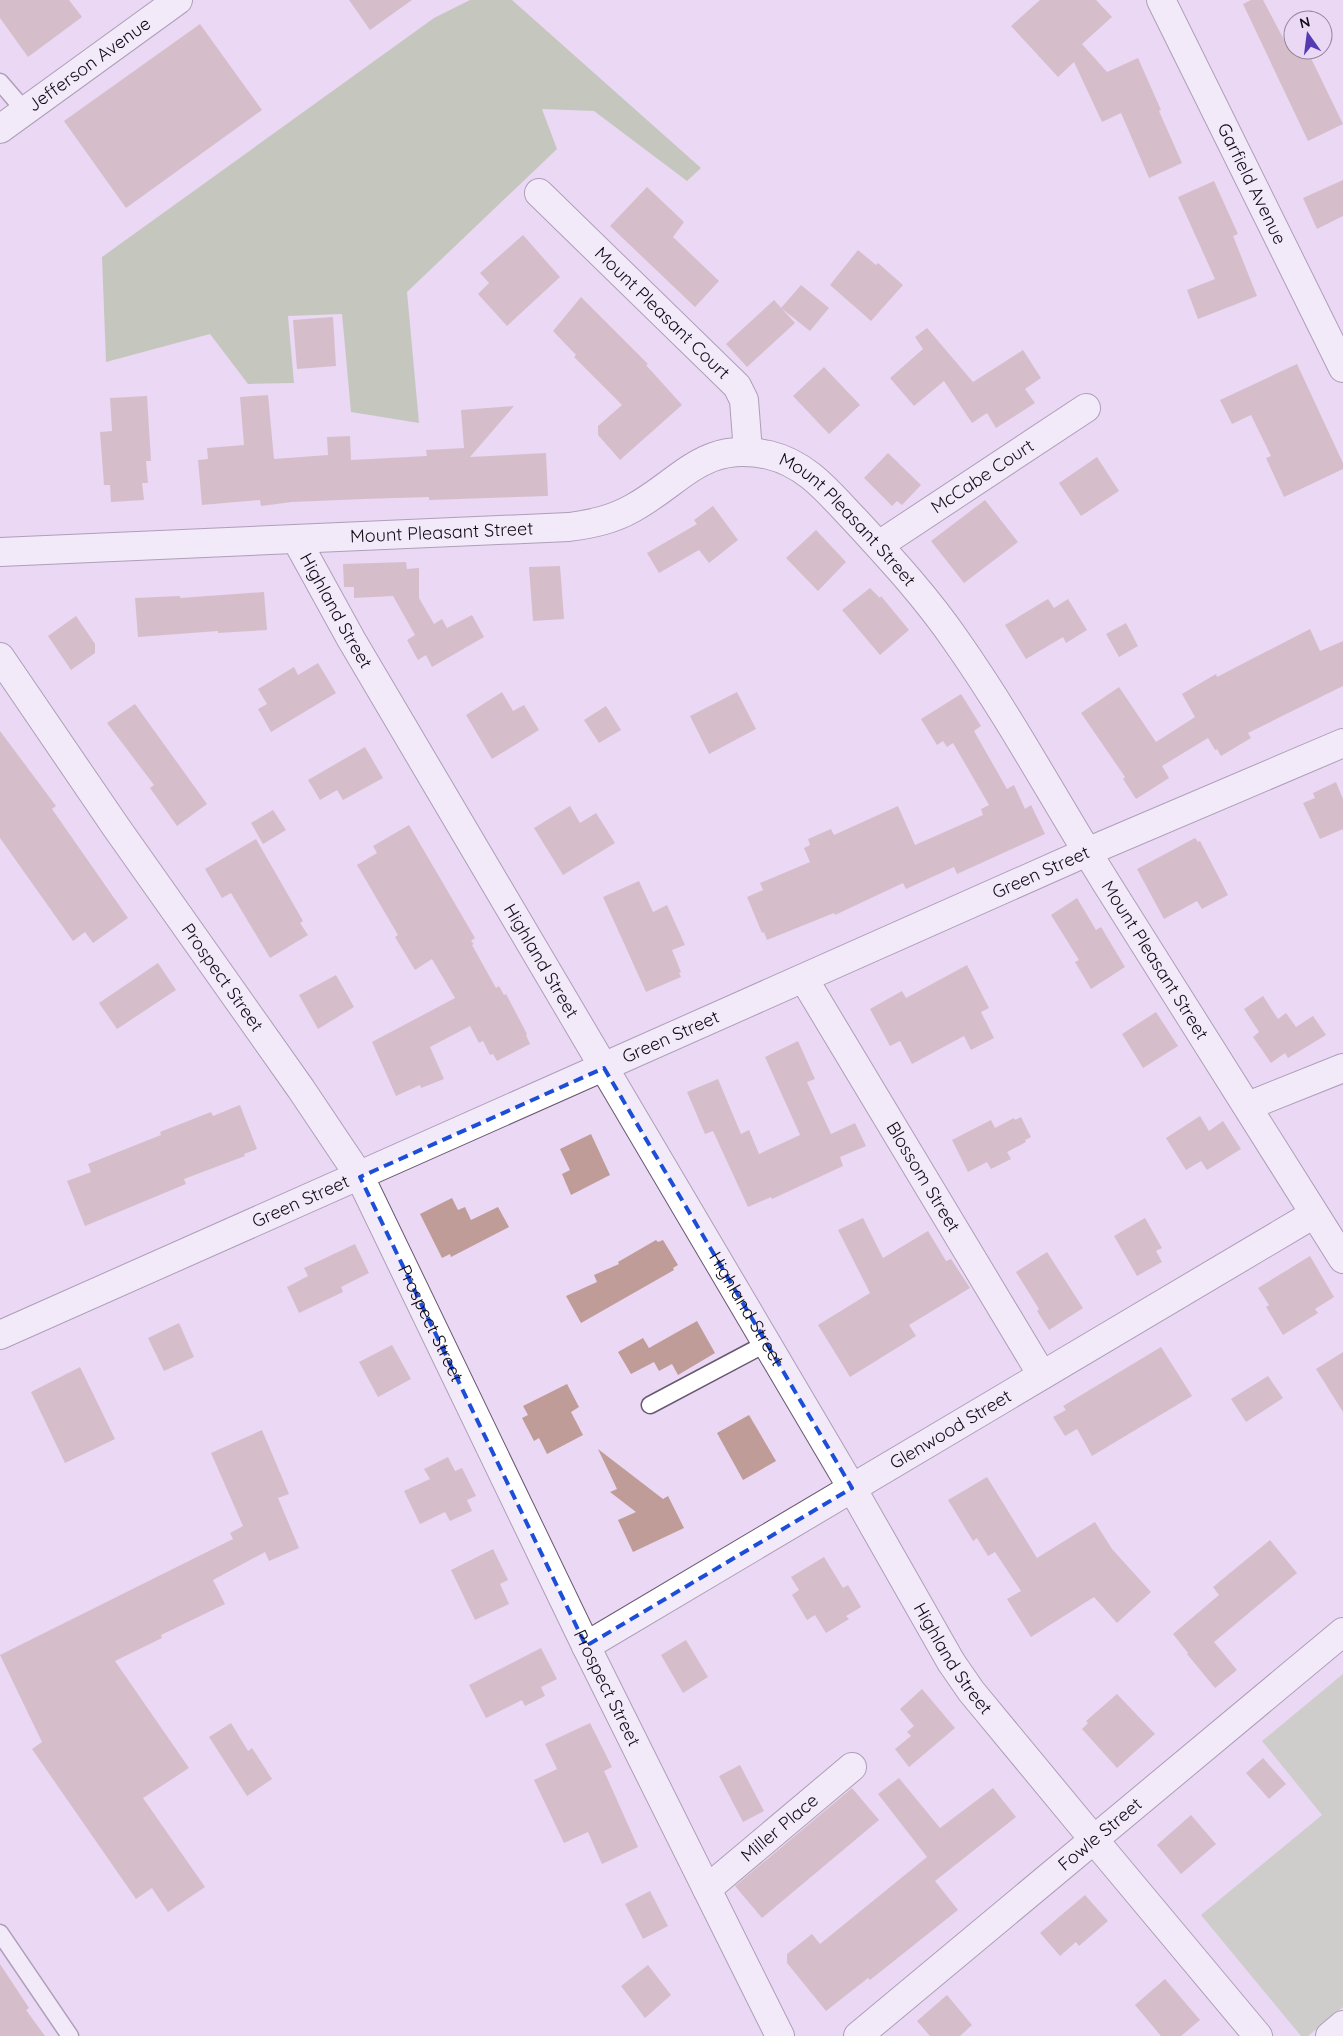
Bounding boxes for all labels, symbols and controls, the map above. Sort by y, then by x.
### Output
north arrow [1283,10,1333,60]
street label: Jefferson Avenue [23,12,155,116]
text: N [1298,12,1312,32]
street label: Garfield Avenue [1213,119,1292,248]
street label: Mount Pleasant Court [590,242,735,384]
street label: McCabe Court [926,434,1038,519]
street label: Mount Pleasant Street [776,447,921,591]
street label: Mount Pleasant Street [349,517,534,548]
street label: Highland Street [295,549,378,672]
street label: Green Street [988,840,1093,904]
street label: Mount Pleasant Street [1097,876,1214,1044]
street label: Highland Street [499,899,584,1022]
street label: Prospect Street [177,919,269,1036]
street label: Green Street [618,1005,723,1068]
street label: Blossom Street [881,1117,965,1236]
street label: Green Street [248,1169,353,1233]
street label: Highland Street [704,1247,789,1370]
street label: Prospect Street [393,1261,469,1386]
street label: Glenwood Street [885,1384,1015,1474]
street label: Highland Street [909,1598,997,1719]
street label: Prospect Street [569,1626,646,1750]
street label: Miller Place [736,1788,823,1867]
street label: Fowle Street [1053,1792,1147,1876]

